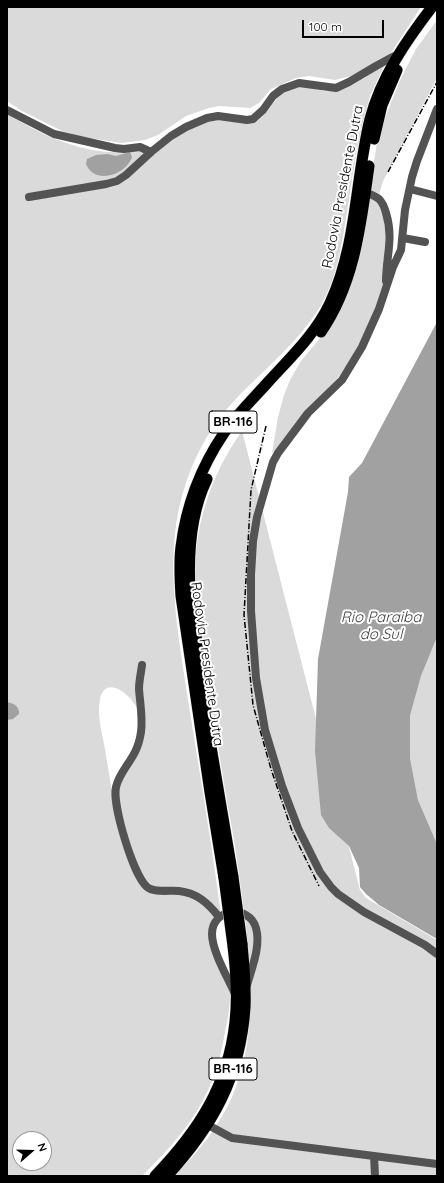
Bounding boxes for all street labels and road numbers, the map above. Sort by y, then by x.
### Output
street label: Rodovia Presidente Dutra [319,104,367,270]
road number: BR-116 [209,411,257,433]
street label: Rodovia Presidente Dutra [187,581,227,747]
road number: BR-116 [209,1058,257,1080]

